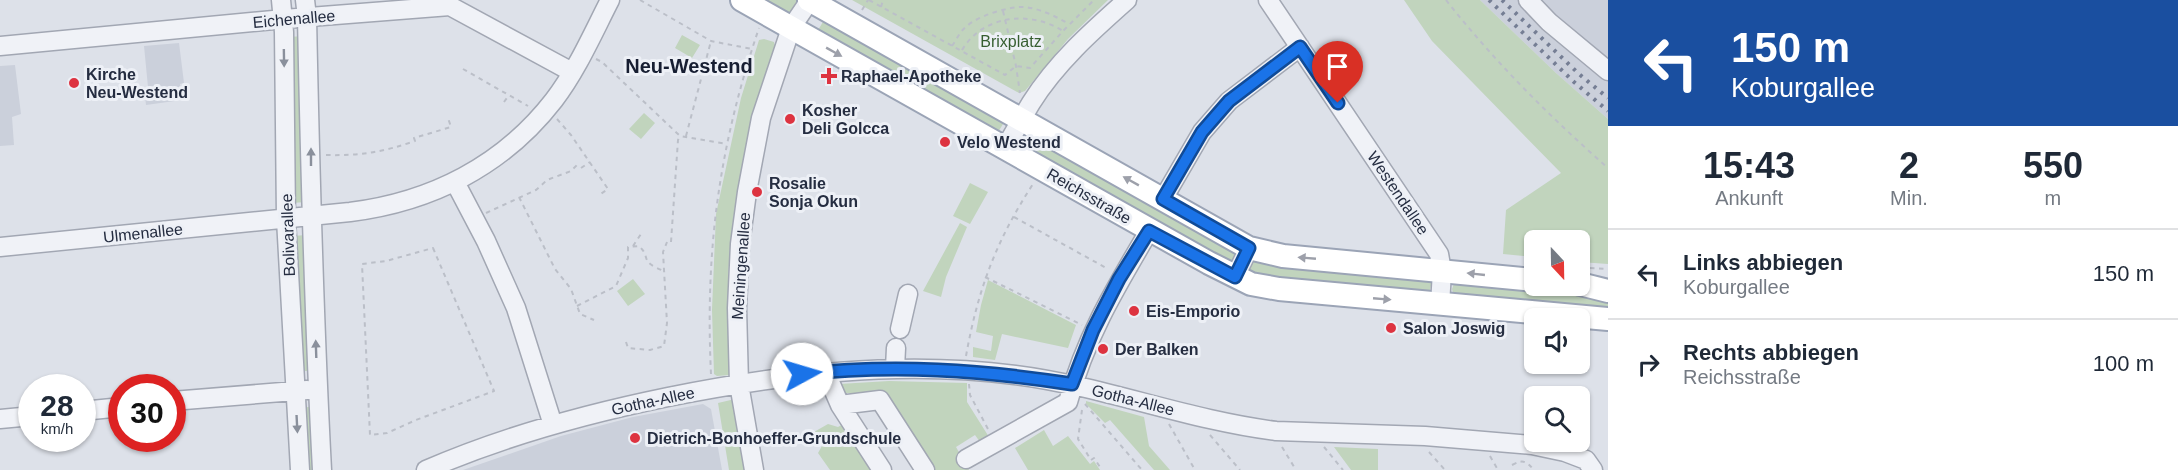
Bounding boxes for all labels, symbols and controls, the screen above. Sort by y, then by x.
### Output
street label: Eichenallee [252,7,336,31]
icon: left [1632,24,1710,102]
text: 150 m [1731,24,1850,71]
park label: Brixplatz [980,33,1042,50]
pin [1312,41,1363,103]
one-way arrow [826,47,843,57]
one-way arrow [280,49,289,68]
icon: arrive [1321,50,1354,83]
district label: Neu-Westend [625,55,753,77]
place label: Kirche Neu-Westend [86,66,188,101]
place label: Raphael-Apotheke [841,68,982,85]
marker: Raphael-Apotheke [822,69,836,83]
text: Koburgallee [1731,73,1875,103]
marker: Kirche Neu-Westend [67,76,81,90]
place label: Kosher Deli Golcca [802,102,889,137]
marker: Kosher Deli Golcca [783,112,797,126]
place label: Velo Westend [957,134,1061,151]
marker: Velo Westend [938,135,952,149]
text: 15:43 [1703,145,1795,186]
text: 2 [1899,145,1919,186]
text: 550 [2023,145,2083,186]
one-way arrow [306,148,316,167]
street label: Westendallee [1364,148,1432,238]
street label: Reichsstraße [1044,165,1134,227]
place label: Rosalie Sonja Okun [769,175,858,210]
one-way arrow [1122,176,1139,186]
marker: Rosalie Sonja Okun [750,185,764,199]
text: Ankunft [1715,187,1783,209]
text: Min. [1890,187,1928,209]
text: m [2045,187,2061,209]
street label: Bolivarallee [278,193,298,277]
street label: Meiningenallee [729,212,753,320]
street label: Ulmenallee [102,220,184,246]
north arrow [1524,230,1590,296]
map controls [1524,230,1590,452]
text: Links abbiegen [1683,250,1843,275]
one-way arrow [1298,253,1317,263]
icon: left [1632,258,1665,291]
text: 150 m [2093,261,2154,286]
one-way arrow [1467,269,1486,279]
text: Koburgallee [1683,276,1790,298]
one-way arrow [1373,294,1392,304]
place label: Eis-Emporio [1146,303,1240,320]
marker: Eis-Emporio [1127,304,1141,318]
button: sound [1524,308,1590,374]
place label: Salon Joswig [1403,320,1505,337]
marker: Salon Joswig [1384,321,1398,335]
one-way arrow [312,339,321,358]
text: Rechts abbiegen [1683,340,1859,365]
place label: Der Balken [1115,341,1199,358]
position arrow [770,342,834,406]
marker: Der Balken [1096,342,1110,356]
icon: right [1632,348,1665,381]
text: 100 m [2093,351,2154,376]
text: Reichsstraße [1683,366,1801,388]
speed limit sign: 30 [108,374,186,452]
street label: Gotha-Allee [1090,382,1176,418]
street label: Gotha-Allee [610,384,696,418]
button: search [1524,386,1590,452]
text: 28 [40,389,74,422]
one-way arrow [293,415,302,434]
text: km/h [41,420,73,437]
place label: Dietrich-Bonhoeffer-Grundschule [647,430,901,447]
marker: Dietrich-Bonhoeffer-Grundschule [628,431,642,445]

